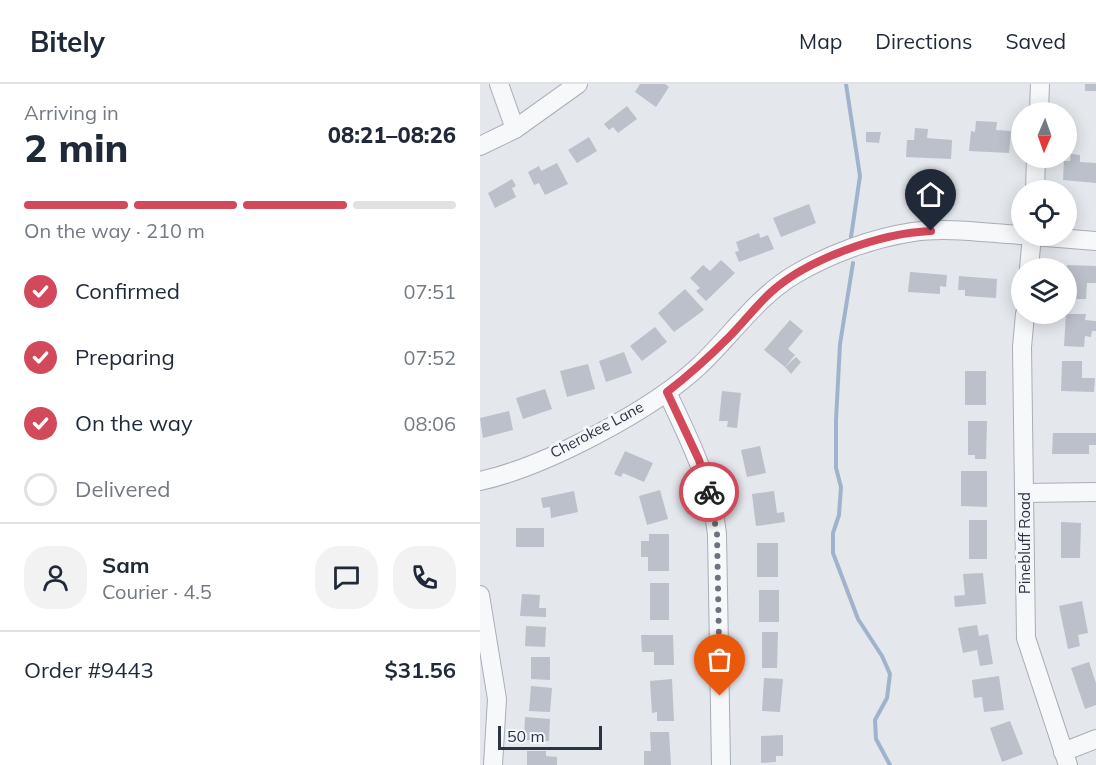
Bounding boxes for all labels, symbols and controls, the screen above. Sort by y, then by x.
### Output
text: Bitely [30,24,105,59]
text: Map [799,28,842,54]
text: Directions [875,28,972,54]
text: Saved [1005,28,1066,54]
text: Arriving in [24,100,119,125]
north arrow [1011,102,1077,168]
map controls [1011,102,1077,324]
text: 08:21–08:26 [328,121,456,149]
text: 2 min [24,123,129,172]
pin [905,169,956,231]
icon: home [914,178,947,211]
button: locate [1011,180,1077,246]
text: On the way · 210 m [24,218,205,243]
button: layers [1011,258,1077,324]
icon: check [24,275,57,308]
text: Confirmed [75,277,180,305]
text: 07:51 [403,279,456,304]
icon: check [24,341,57,374]
text: Preparing [75,343,175,371]
text: 07:52 [403,345,456,370]
street label: Cherokee Lane [547,397,647,462]
icon: check [24,407,57,440]
text: On the way [75,409,193,437]
text: 08:06 [403,411,456,436]
courier [679,462,739,522]
text: Delivered [75,475,170,503]
icon: bike [693,476,726,509]
street label: Pinebluff Road [1015,492,1034,594]
button: person [24,546,87,609]
button: chat [315,546,378,609]
button: phone [393,546,456,609]
text: Sam [102,551,150,579]
text: Courier · 4.5 [102,579,212,604]
pin [694,634,745,696]
icon: bag [703,643,736,676]
text: Order #9443 [24,656,154,684]
text: $31.56 [385,656,456,684]
scale bar [498,723,602,750]
text: 50 m [507,726,544,746]

